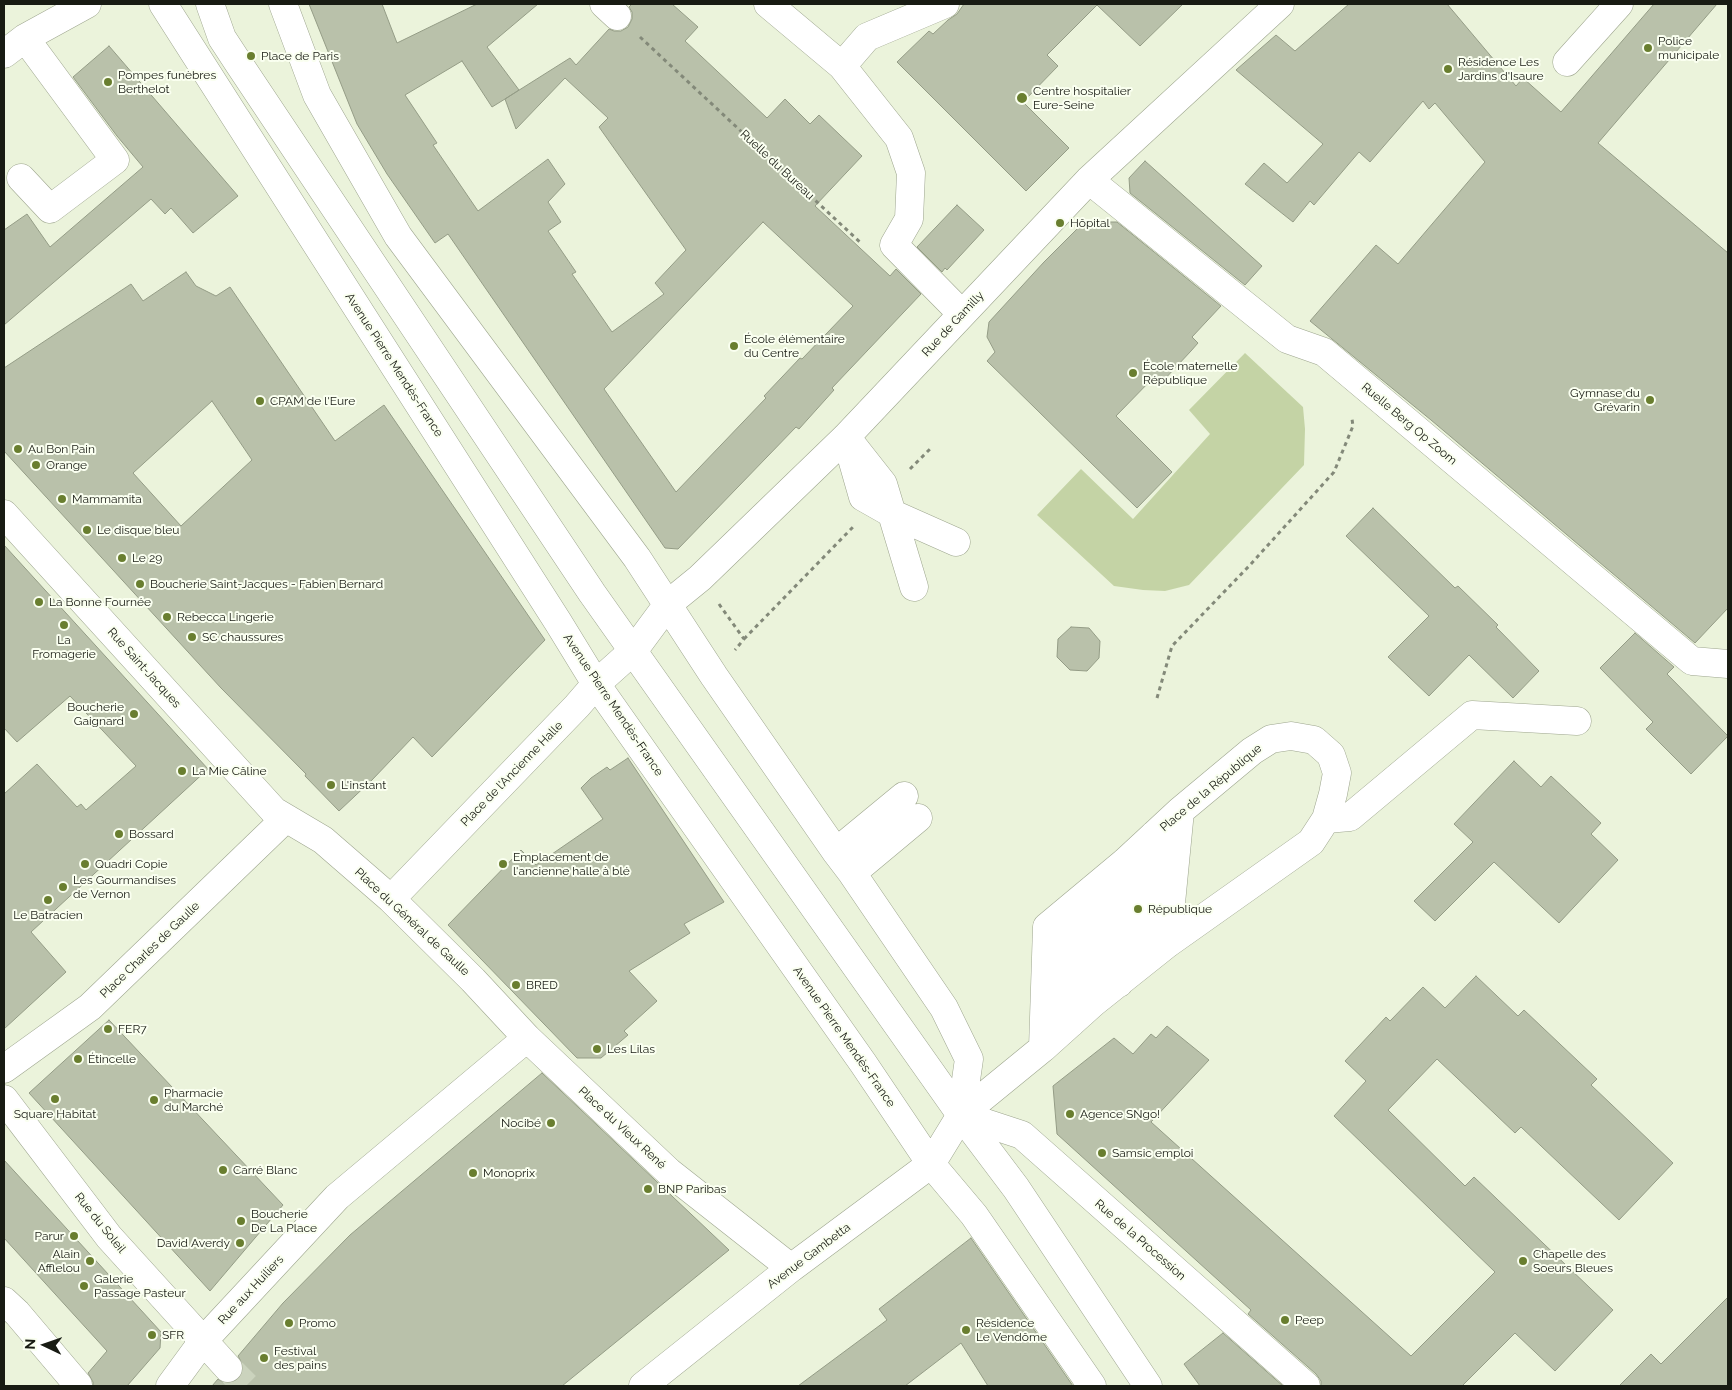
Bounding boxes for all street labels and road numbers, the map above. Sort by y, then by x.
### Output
street label: Ruelle du Bureau [737,127,817,203]
street label: Rue de Gamilly [919,288,987,360]
street label: Avenue Pierre Mendès-France [342,290,446,440]
street label: Ruelle Berg Op Zoom [1358,380,1460,468]
street label: Rue Saint-Jacques [104,625,184,711]
street label: Avenue Pierre Mendès-France [560,631,666,779]
street label: Place de l'Ancienne Halle [458,718,566,830]
street label: Place de la République [1157,741,1265,835]
street label: Place du Général de Gaulle [352,865,472,979]
street label: Place Charles de Gaulle [97,899,203,1001]
street label: Avenue Pierre Mendès-France [790,964,898,1110]
street label: Place du Vieux René [575,1084,669,1172]
street label: Rue du Soleil [71,1190,129,1256]
street label: Rue de la Procession [1092,1197,1188,1283]
street label: Avenue Gambetta [765,1220,853,1292]
street label: Rue aux Huiliers [215,1252,287,1328]

